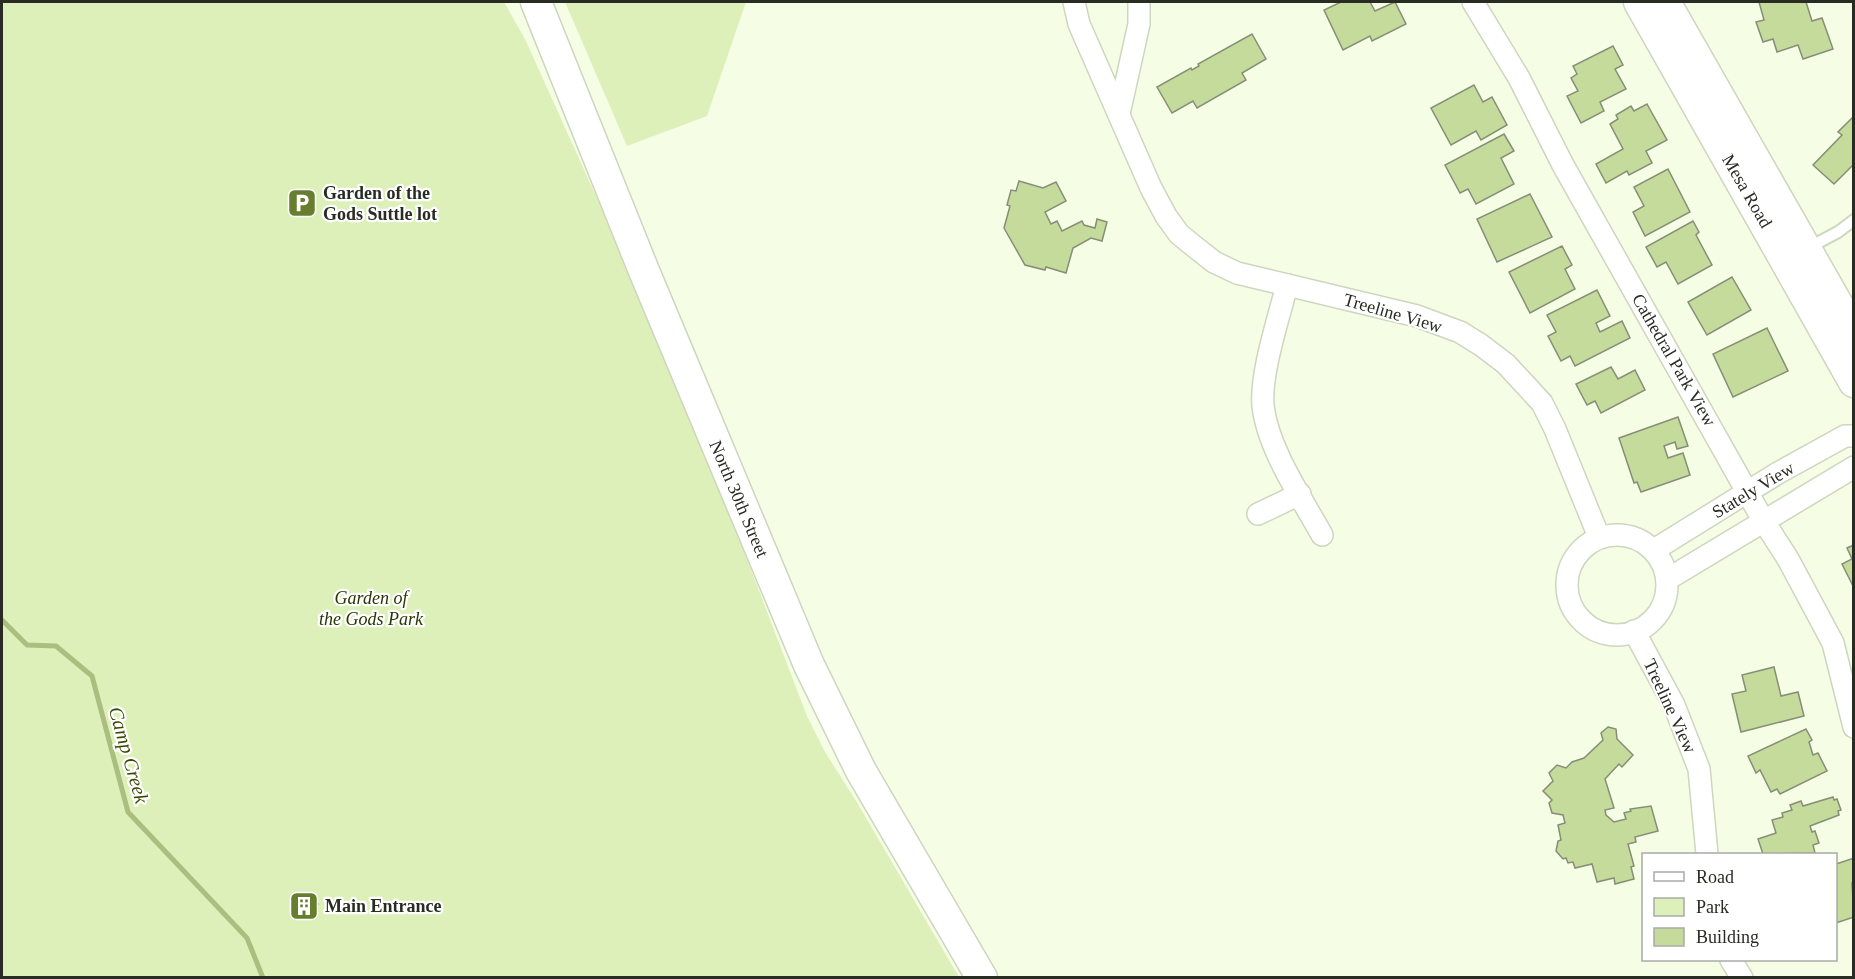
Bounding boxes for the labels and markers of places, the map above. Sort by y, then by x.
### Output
place label: Garden of the Gods Suttle lot [323,183,437,224]
parking icon: Garden of the Gods Suttle lot [286,187,318,219]
building icon: Main Entrance [288,890,320,922]
place label: Main Entrance [325,896,442,916]

